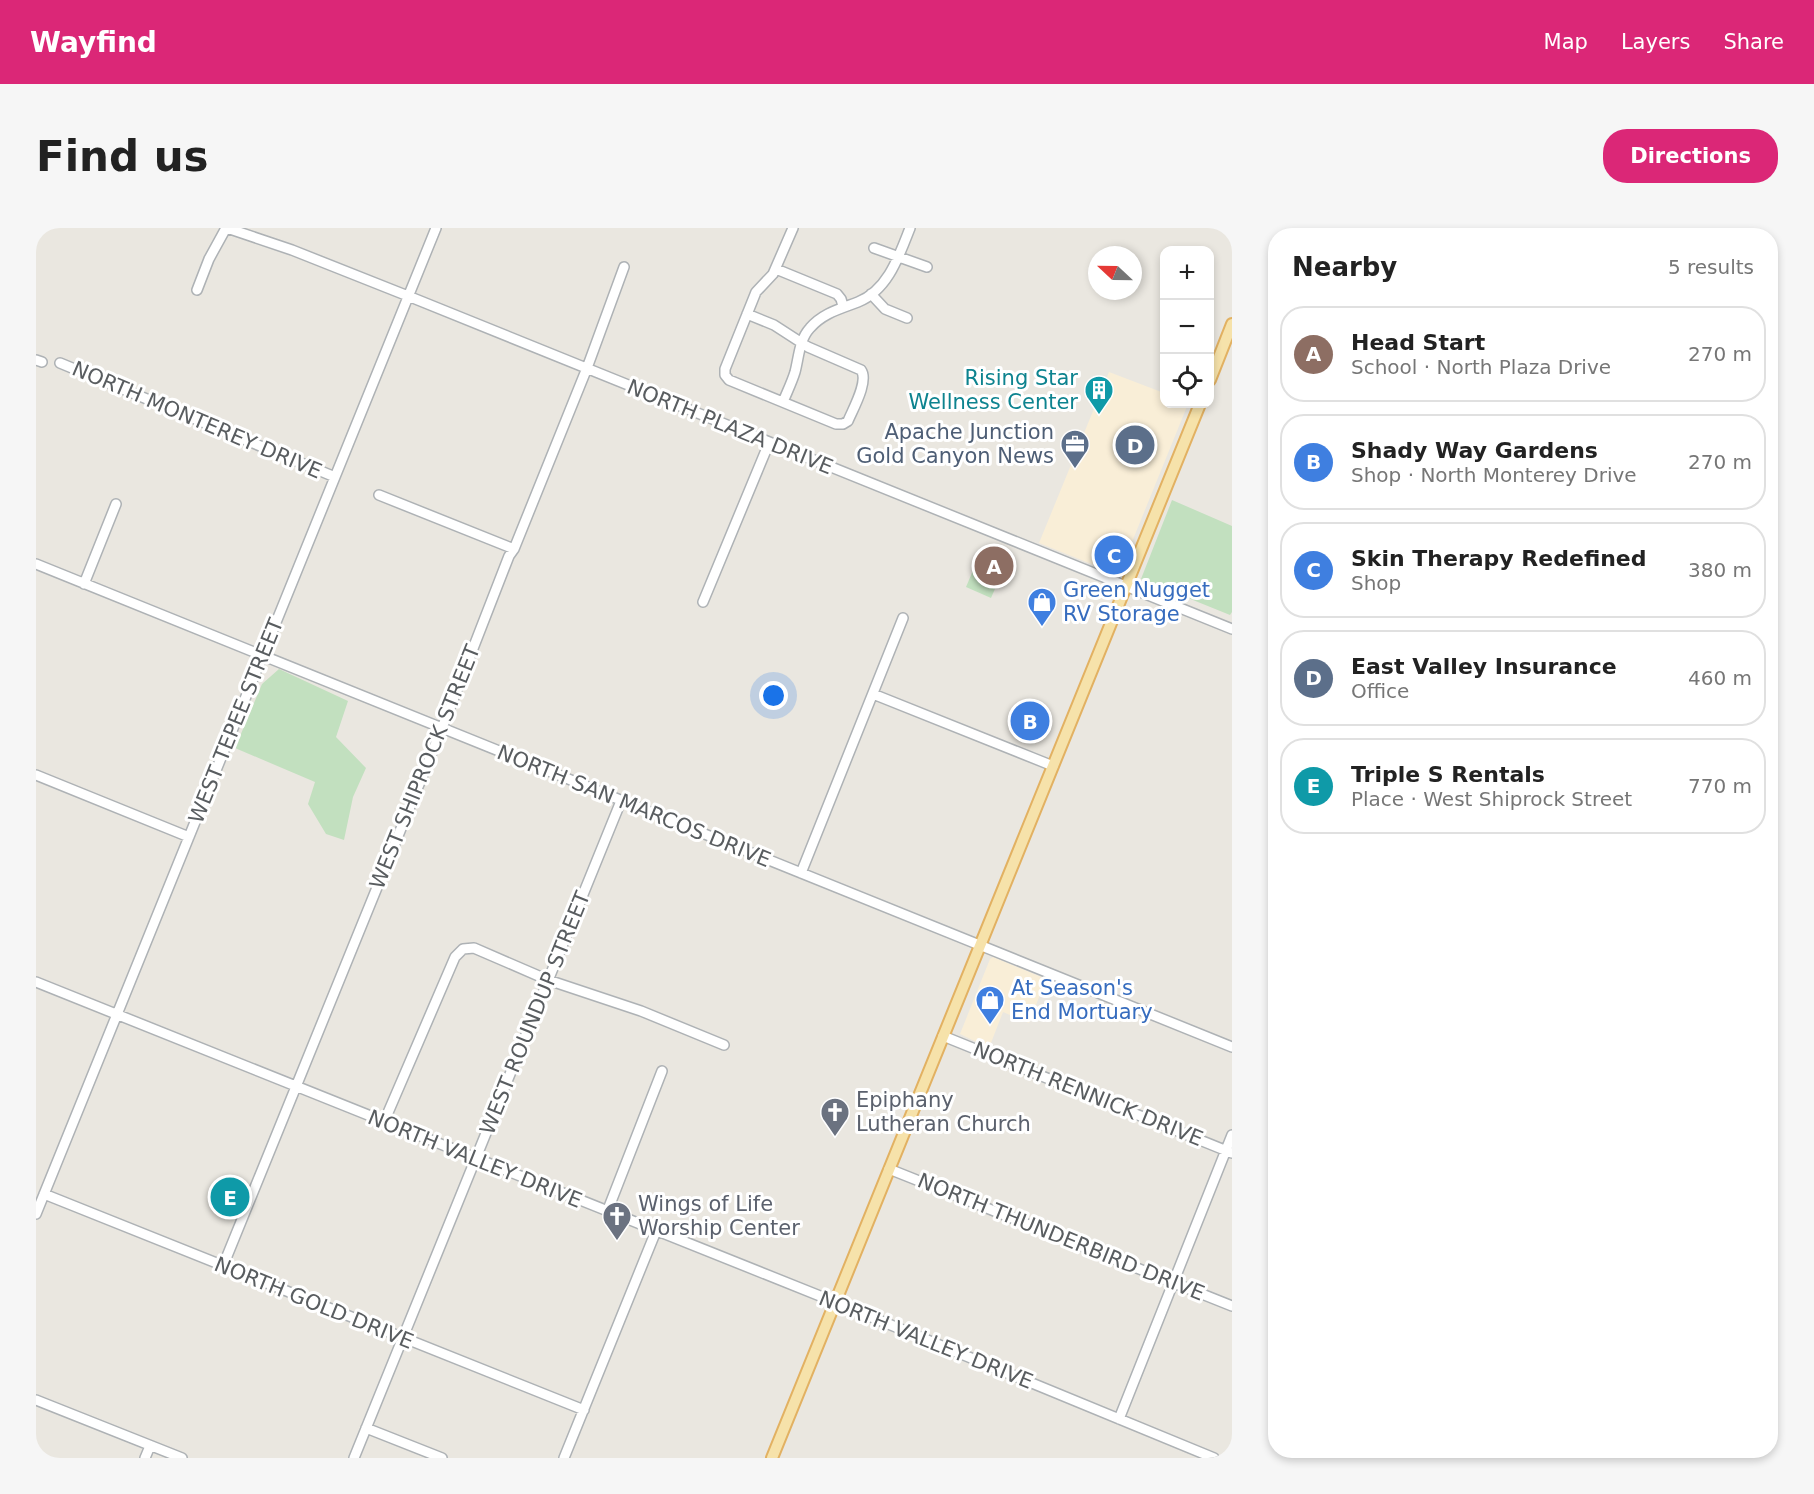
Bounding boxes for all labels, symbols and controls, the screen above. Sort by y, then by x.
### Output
text: Wayfind [30,26,157,59]
text: Map [1544,30,1588,54]
text: Layers [1621,30,1690,54]
text: Share [1723,30,1784,54]
button: Directions [1603,129,1778,183]
text: Find us [36,132,209,181]
north arrow [1088,246,1142,300]
map controls [1160,246,1214,408]
button: + [1160,246,1214,300]
text: Nearby [1292,252,1397,282]
text: 5 results [1668,255,1754,279]
button: − [1160,300,1214,354]
text: Head Start [1351,330,1485,355]
text: A [1306,342,1321,366]
text: 270 m [1688,342,1752,366]
button: locate [1160,354,1214,408]
text: School · North Plaza Drive [1351,355,1611,379]
street label: NORTH MONTEREY DRIVE [68,356,326,484]
place label: Rising Star Wellness Center [908,366,1078,414]
building icon: Rising Star Wellness Center [1083,374,1115,416]
street label: NORTH PLAZA DRIVE [624,375,836,479]
place label: Apache Junction Gold Canyon News [856,420,1054,468]
pin: D [1116,422,1154,468]
office icon: Apache Junction Gold Canyon News [1059,428,1091,470]
text: Shady Way Gardens [1351,438,1598,463]
text: B [1306,450,1321,474]
text: 270 m [1688,450,1752,474]
text: Shop · North Monterey Drive [1351,463,1637,487]
pin: C [1094,532,1134,578]
pin: A [974,544,1014,588]
text: Skin Therapy Redefined [1351,546,1647,571]
text: C [1306,558,1321,582]
text: 380 m [1688,558,1752,582]
text: Shop [1351,571,1401,595]
place label: Green Nugget RV Storage [1063,578,1210,626]
shop icon: Green Nugget RV Storage [1026,586,1058,628]
street label: WEST TEPEE STREET [184,615,288,827]
street label: WEST SHIPROCK STREET [365,641,485,893]
text: East Valley Insurance [1351,654,1617,679]
text: D [1305,666,1322,690]
text: 460 m [1688,666,1752,690]
text: Office [1351,679,1409,703]
your location [759,681,788,710]
pin: B [1010,698,1050,744]
street label: NORTH SAN MARCOS DRIVE [494,740,774,872]
text: Triple S Rentals [1351,762,1545,787]
text: E [1307,774,1320,798]
text: 770 m [1688,774,1752,798]
text: Place · West Shiprock Street [1351,787,1632,811]
street label: WEST ROUNDUP STREET [475,888,595,1138]
place label: At Season's End Mortuary [1011,976,1153,1024]
shop icon: At Season's End Mortuary [974,984,1006,1026]
street label: NORTH RENNICK DRIVE [970,1037,1206,1151]
place label: Epiphany Lutheran Church [856,1088,1031,1136]
church icon: Epiphany Lutheran Church [819,1096,851,1138]
street label: NORTH VALLEY DRIVE [364,1105,586,1213]
street label: NORTH THUNDERBIRD DRIVE [914,1168,1208,1306]
pin: E [210,1174,250,1220]
place label: Wings of Life Worship Center [638,1192,800,1240]
church icon: Wings of Life Worship Center [601,1200,633,1242]
street label: NORTH GOLD DRIVE [211,1252,417,1354]
street label: NORTH VALLEY DRIVE [815,1286,1037,1394]

